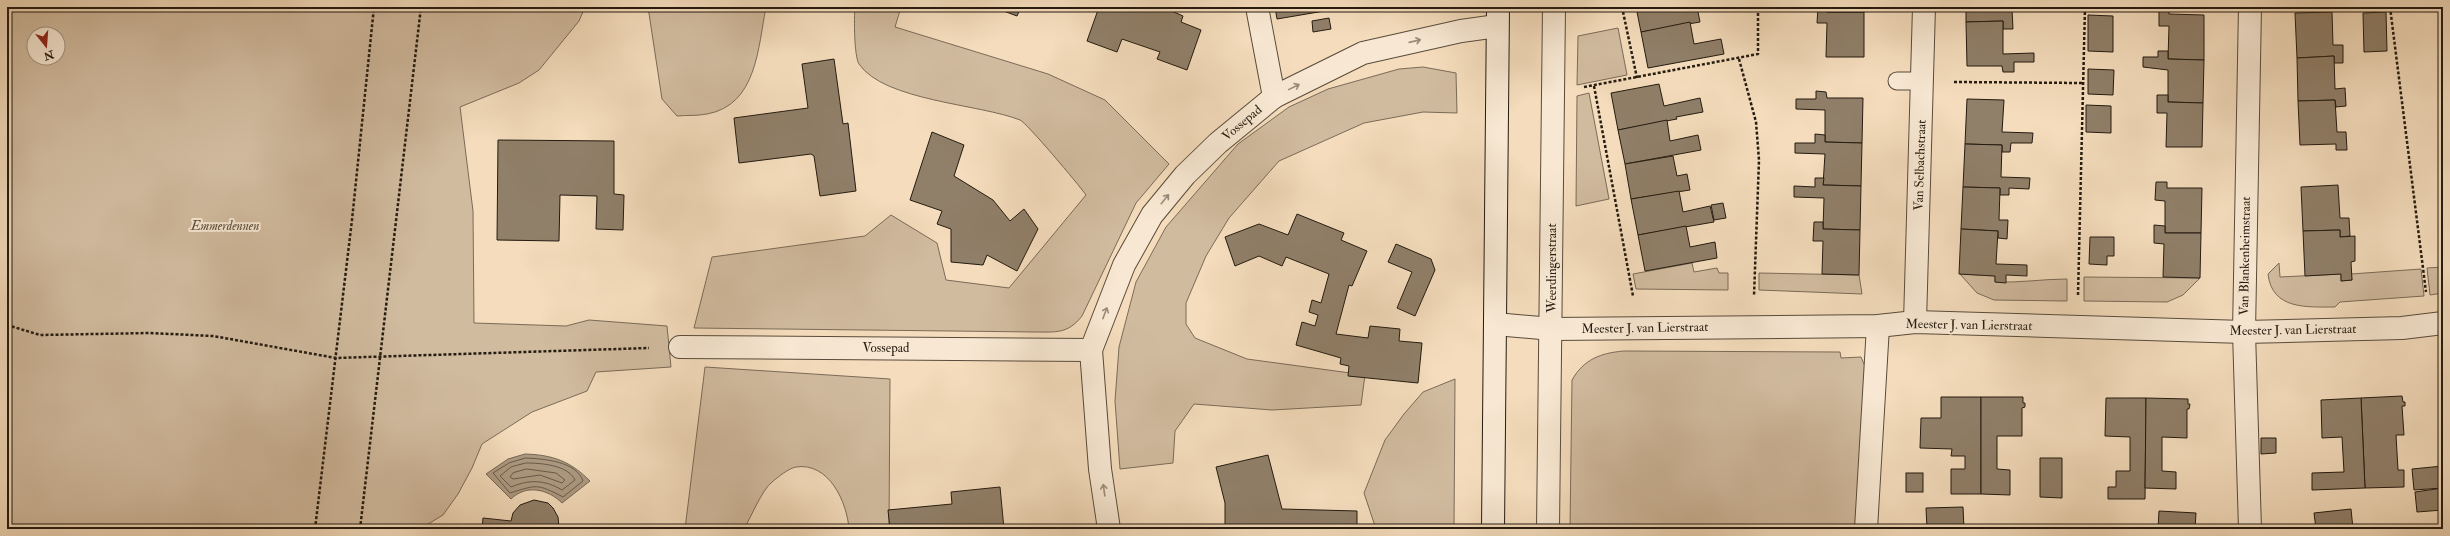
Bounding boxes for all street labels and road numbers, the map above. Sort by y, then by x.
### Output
street label: Vossepad [1219,101,1266,145]
street label: Van Selbachstraat [1910,119,1930,211]
street label: Van Blankenheimstraat [2236,196,2254,316]
street label: Weerdingerstraat [1544,223,1560,314]
street label: Meester J. van Lierstraat [1905,316,2033,334]
street label: Meester J. van Lierstraat [1581,319,1709,337]
street label: Meester J. van Lierstraat [2229,321,2357,339]
street label: Vossepad [862,340,910,357]

